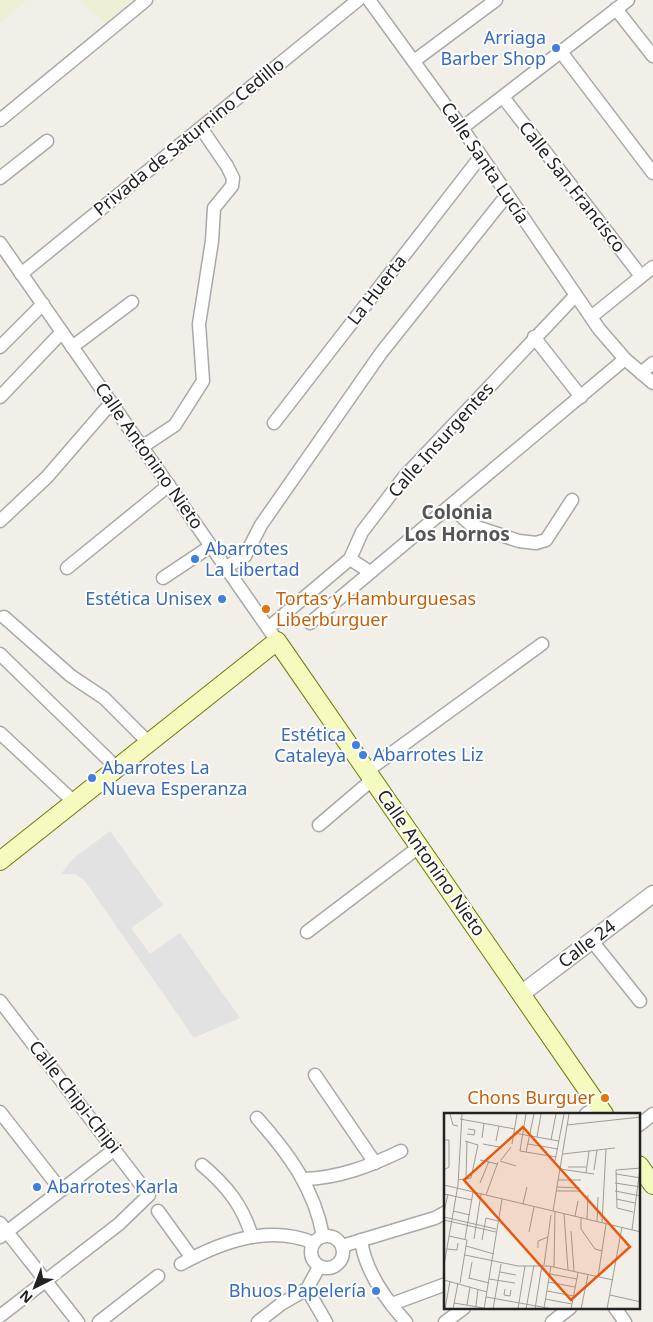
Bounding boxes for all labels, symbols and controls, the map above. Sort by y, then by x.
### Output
place label: Arriaga Barber Shop [440,25,546,70]
marker: Arriaga Barber Shop [550,42,562,54]
street label: Privada de Saturnino Cedillo [88,52,289,221]
street label: Calle Santa Lucía [436,97,535,228]
street label: Calle San Francisco [514,116,632,257]
street label: La Huerta [341,249,411,329]
street label: Calle Antonino Nieto [90,377,210,534]
street label: Calle Insurgentes [382,377,499,502]
district label: Colonia Los Hornos [404,499,510,547]
place label: Abarrotes La Libertad [205,536,300,581]
marker: Abarrotes La Libertad [189,553,201,565]
place label: Estética Unisex [85,586,212,610]
place label: Tortas y Hamburguesas Liberburguer [276,586,476,631]
marker: Estética Unisex [216,593,228,605]
marker: Tortas y Hamburguesas Liberburguer [260,603,272,615]
place label: Estética Cataleya [274,722,346,767]
marker: Estética Cataleya [350,739,362,751]
place label: Abarrotes Liz [373,742,484,766]
marker: Abarrotes Liz [357,749,369,761]
place label: Abarrotes La Nueva Esperanza [102,755,247,800]
marker: Abarrotes La Nueva Esperanza [86,772,98,784]
street label: Calle Antonino Nieto [372,784,492,941]
street label: Calle 24 [553,914,620,973]
street label: Calle Chipi-Chipi [24,1035,127,1158]
place label: Chons Burguer [467,1085,596,1109]
marker: Chons Burguer [599,1092,611,1104]
inset map [444,1113,640,1310]
place label: Abarrotes Karla [47,1174,178,1198]
marker: Abarrotes Karla [31,1181,43,1193]
north arrow [10,1262,60,1312]
place label: Bhuos Papelería [229,1278,366,1302]
marker: Bhuos Papelería [370,1285,382,1297]
text: N [15,1286,37,1308]

